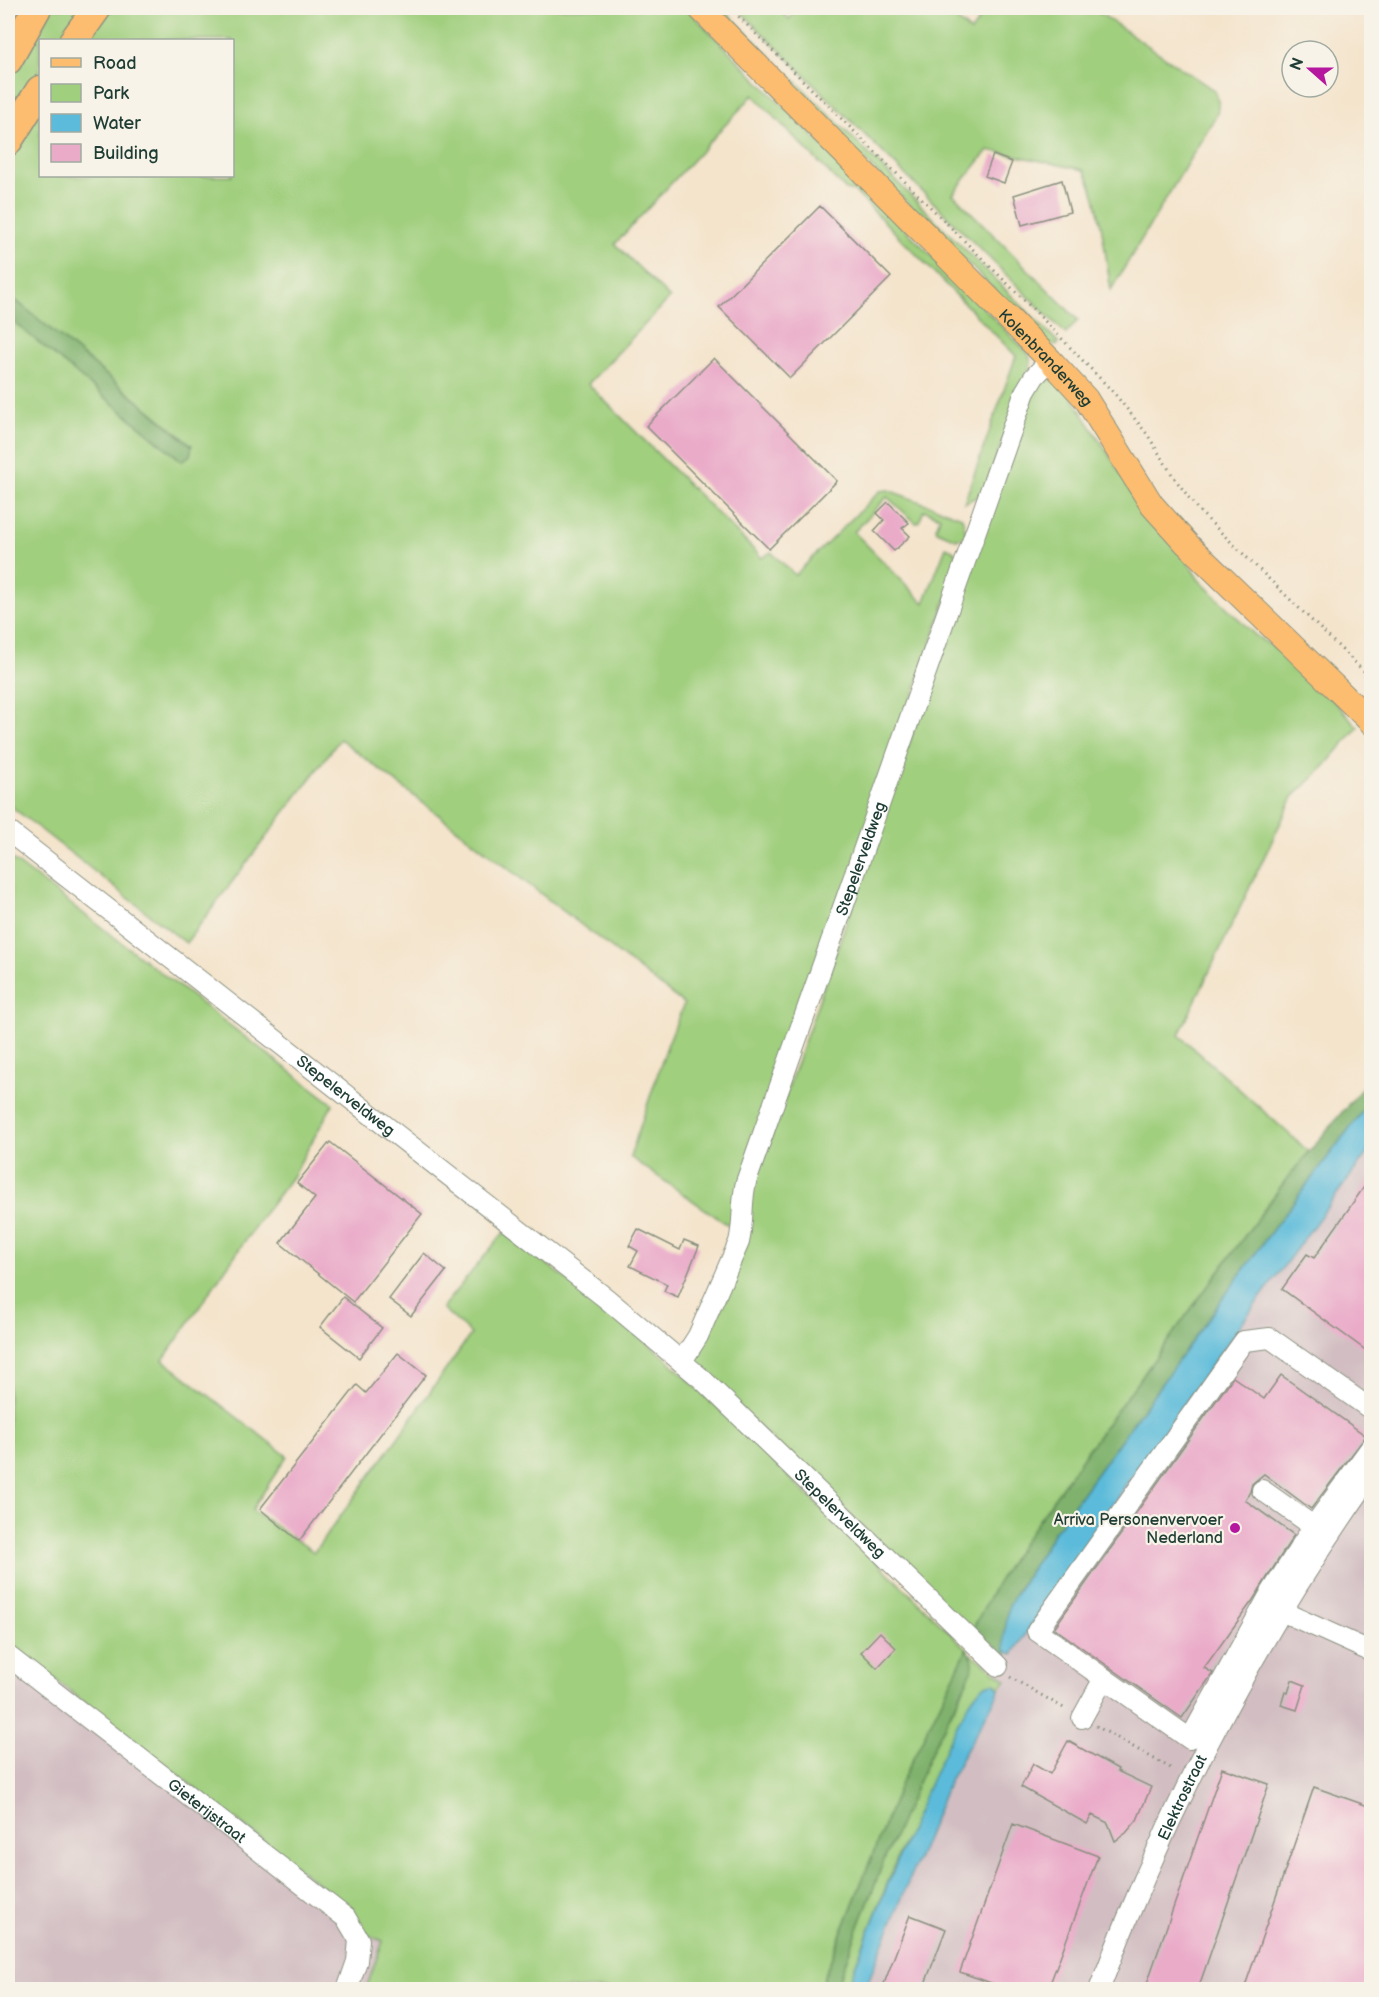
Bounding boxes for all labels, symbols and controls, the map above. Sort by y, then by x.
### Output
legend [39,39,234,177]
north arrow [1280,39,1340,99]
text: Road [93,53,137,74]
text: N [1286,55,1308,73]
text: Park [93,83,129,104]
text: Water [93,113,141,134]
text: Building [93,143,159,164]
street label: Kolenbranderweg [994,306,1096,410]
street label: Stepelerveldweg [833,799,891,918]
street label: Stepelerveldweg [292,1052,398,1141]
street label: Stepelerveldweg [790,1466,889,1563]
place label: Arriva Personenvervoer Nederland [1054,1511,1223,1548]
marker: Arriva Personenvervoer Nederland [1228,1521,1242,1535]
street label: Elektrostraat [1155,1752,1212,1843]
street label: Gieterijstraat [163,1775,249,1848]

